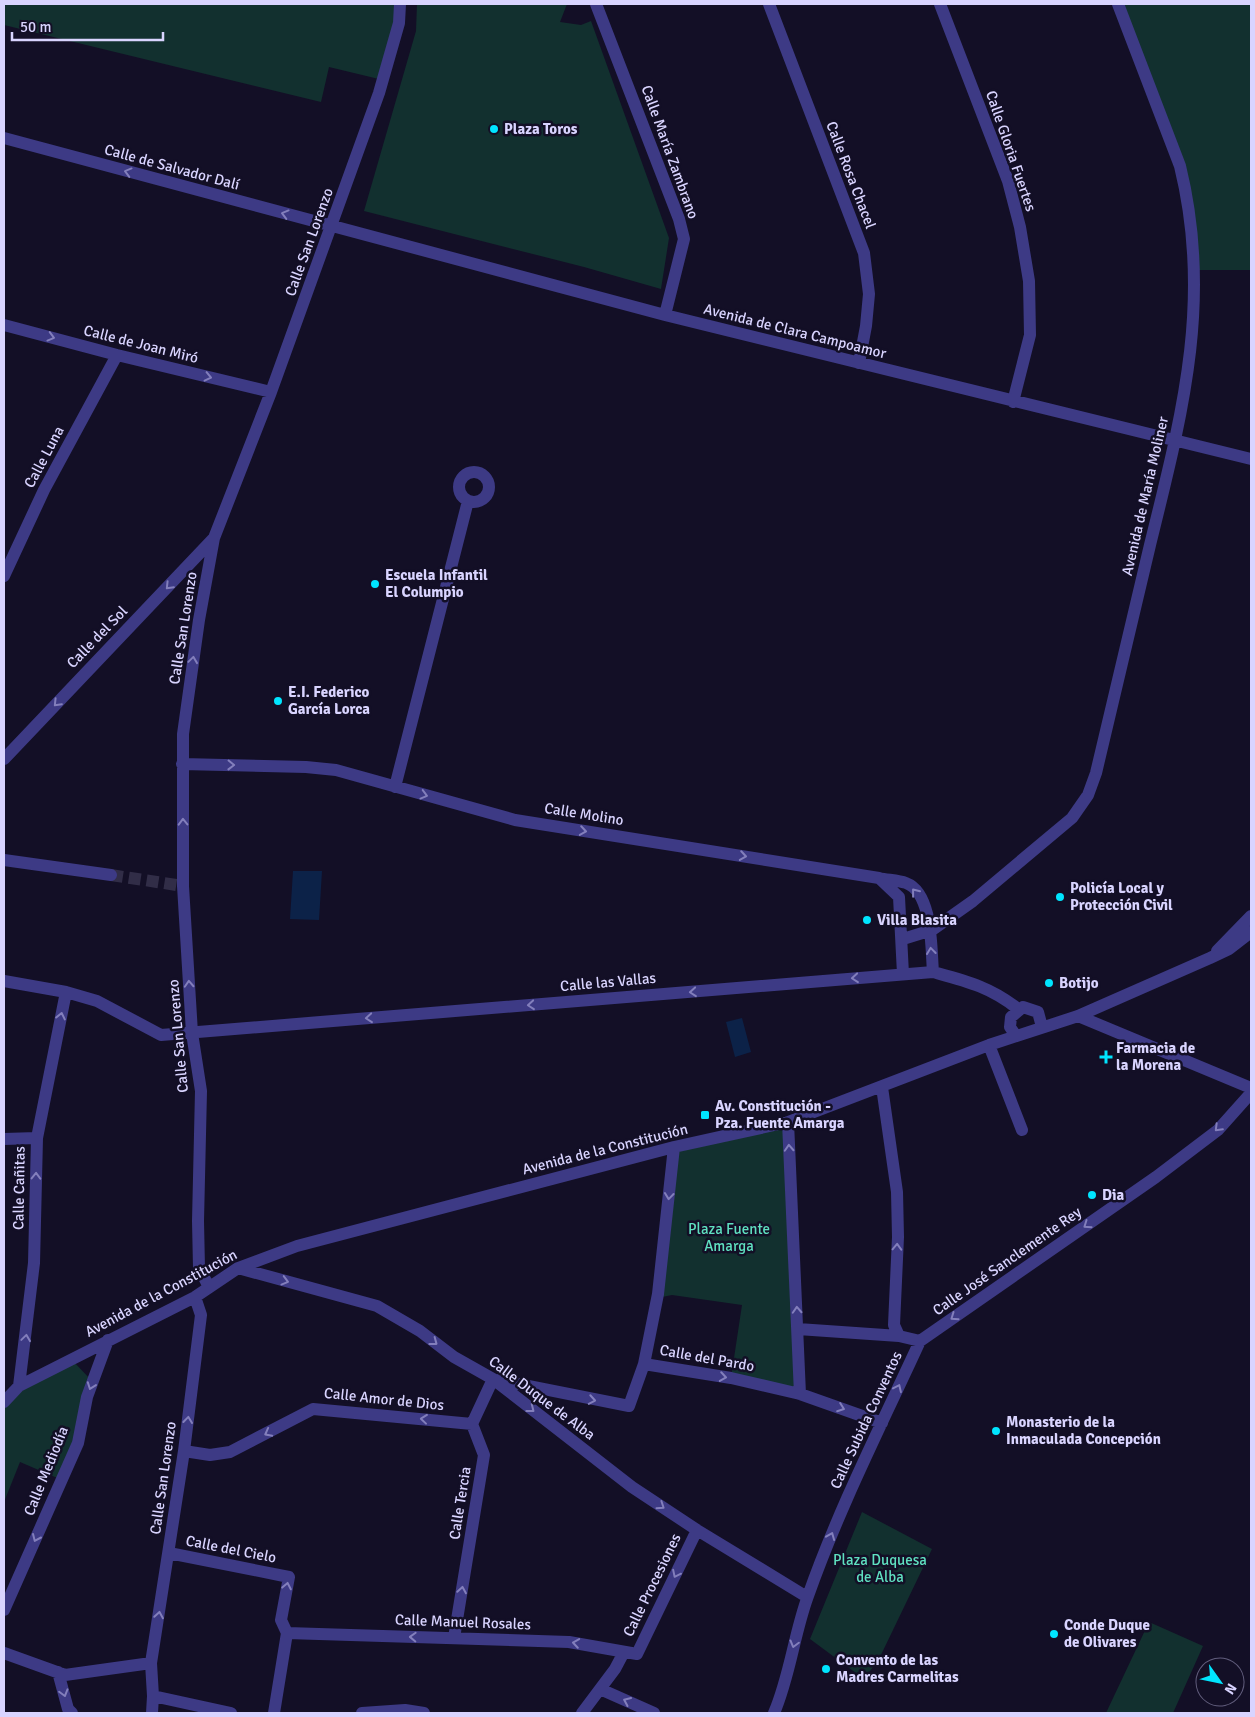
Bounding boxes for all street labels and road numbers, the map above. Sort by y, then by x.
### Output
street label: Calle María Zambrano [637,83,703,222]
street label: Calle Gloria Fuertes [982,88,1040,214]
street label: Calle Rosa Chacel [822,119,880,231]
street label: Calle de Salvador Dalí [102,140,242,194]
street label: Calle San Lorenzo [281,185,337,299]
street label: Avenida de Clara Campoamor [702,300,889,363]
street label: Calle de Joan Miró [82,321,200,367]
street label: Avenida de María Moliner [1118,414,1172,577]
street label: Calle Luna [20,423,68,491]
street label: Calle San Lorenzo [165,570,201,686]
street label: Calle del Sol [63,602,131,672]
street label: Calle Molino [543,799,625,829]
street label: Calle las Vallas [559,969,657,995]
street label: Calle San Lorenzo [164,978,192,1093]
street label: Avenida de la Constitución [520,1120,690,1178]
street label: Calle Cañitas [9,1145,29,1230]
street label: Calle José Sanclemente Rey [929,1203,1085,1319]
street label: Avenida de la Constitución [82,1245,240,1341]
street label: Calle del Pardo [658,1341,756,1375]
street label: Calle Subida Conventos [826,1348,906,1492]
street label: Calle Duque de Alba [485,1352,599,1444]
street label: Calle Amor de Dios [323,1384,445,1414]
street label: Calle San Lorenzo [146,1420,180,1536]
street label: Calle Mediodía [20,1424,72,1518]
street label: Calle Tercia [445,1465,475,1541]
street label: Calle Procesiones [619,1530,685,1639]
street label: Calle del Cielo [184,1531,278,1567]
street label: Calle Manuel Rosales [395,1611,532,1633]

